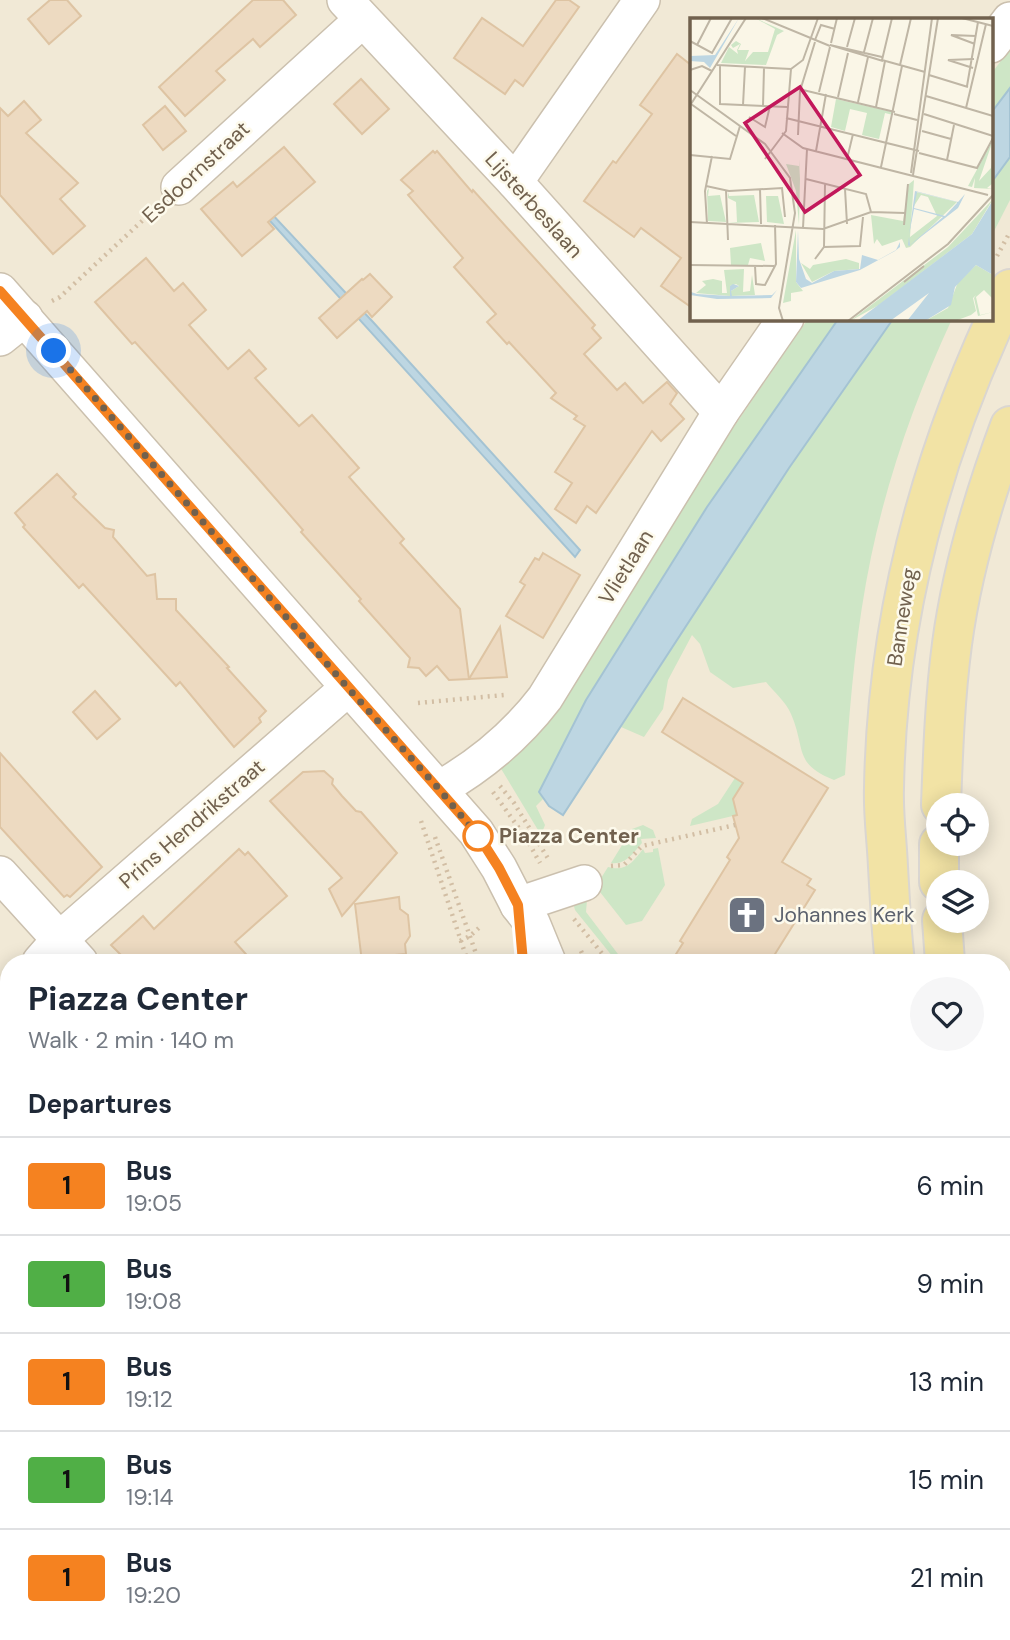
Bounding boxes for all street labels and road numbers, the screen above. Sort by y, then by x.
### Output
street label: Esdoornstraat [136,115,256,229]
street label: Lijsterbeslaan [479,146,589,264]
street label: Vlietlaan [592,524,660,610]
street label: Banneweg [880,566,924,668]
street label: Prins Hendrikstraat [113,753,271,895]

